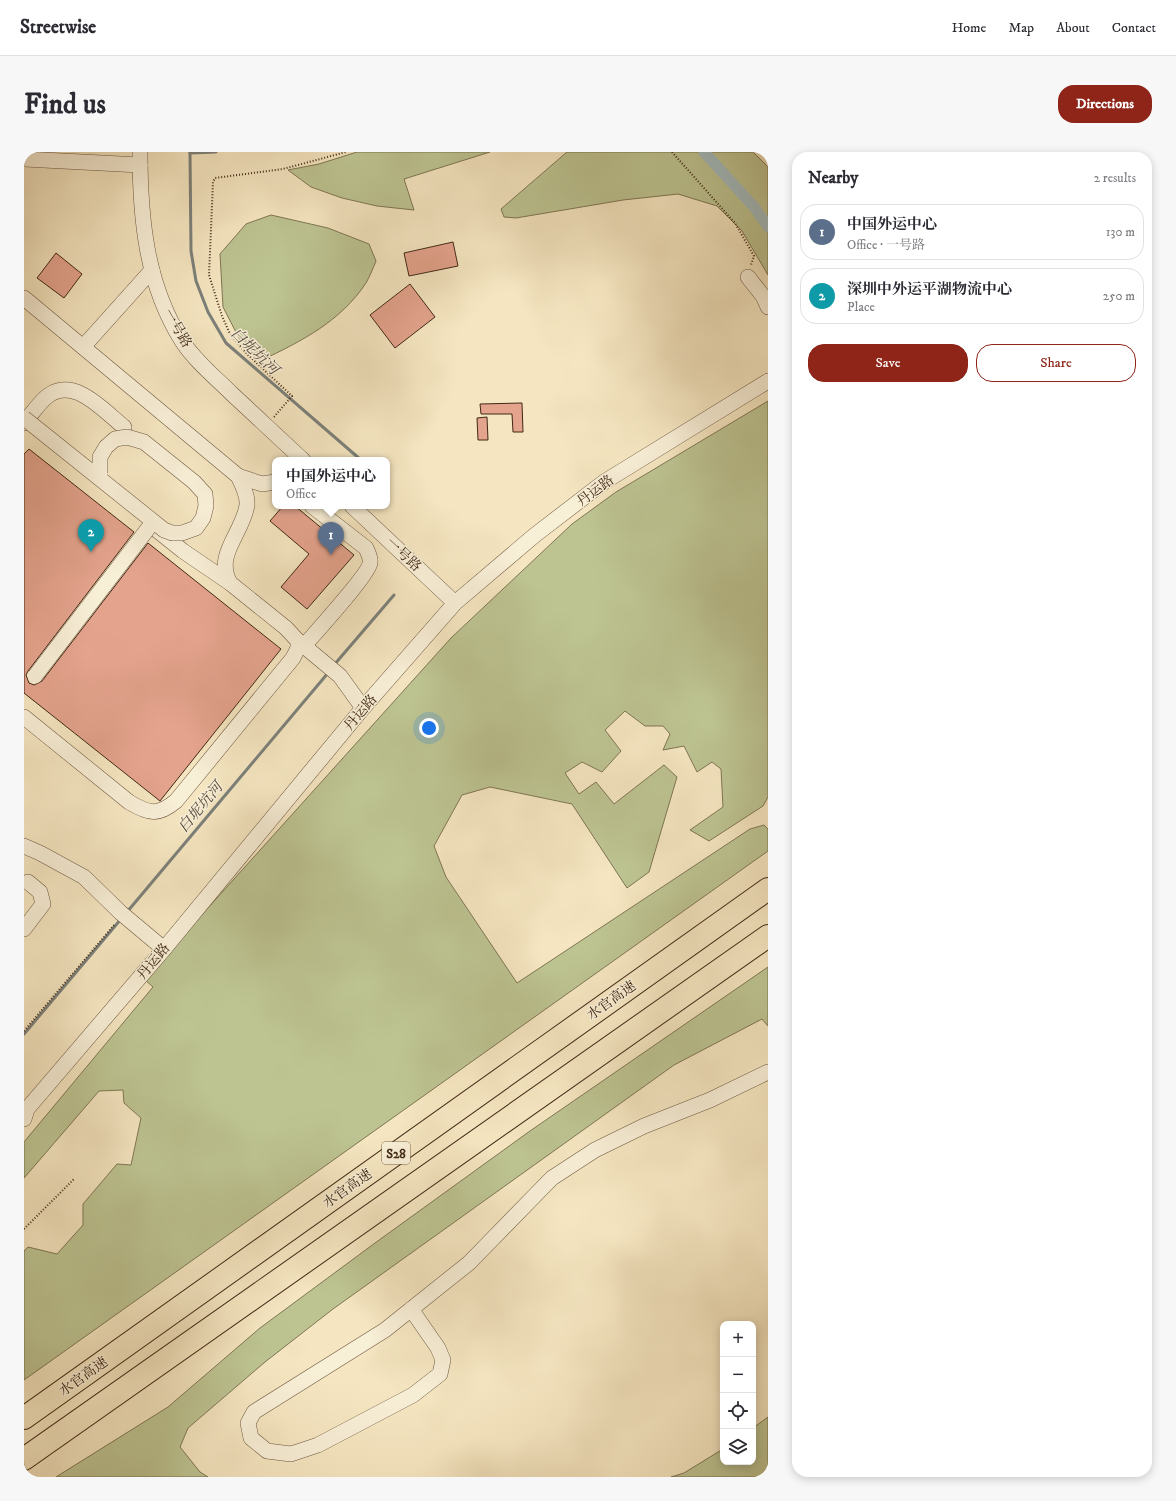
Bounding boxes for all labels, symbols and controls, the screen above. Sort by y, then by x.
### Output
text: Streetwise [20,16,96,39]
text: Home [952,19,986,37]
text: Map [1008,19,1034,37]
text: About [1056,19,1090,37]
text: Contact [1112,19,1156,37]
button: Directions [1058,85,1152,123]
text: Find us [24,87,106,122]
text: Nearby [808,167,858,189]
text: 2 results [1094,170,1136,186]
text: 中国外运中心 [847,215,937,234]
text: 1 [820,224,824,240]
text: 130 m [1106,224,1135,240]
text: Office · 一号路 [847,237,925,253]
text: 深圳中外运平湖物流中心 [847,280,1012,299]
text: 2 [819,288,825,304]
text: 250 m [1103,288,1135,304]
text: Place [847,299,875,315]
street label: 一号路 [159,306,195,351]
water label: 白坭坑河 [226,324,285,381]
button: Save [808,344,968,382]
button: Share [976,344,1136,382]
popup [272,457,390,509]
text: 中国外运中心 [286,467,376,486]
street label: 丹运路 [573,471,618,510]
text: Office [286,486,316,502]
pin: 2 [78,519,104,552]
pin: 1 [318,522,344,555]
street label: 一号路 [382,534,425,576]
street label: 丹运路 [340,691,381,734]
your location [419,718,439,738]
water label: 白坭坑河 [174,776,229,836]
street label: 丹运路 [133,940,174,984]
street label: 水官高速 [583,977,640,1024]
road number: S28 [382,1142,410,1164]
street label: 水官高速 [319,1165,376,1212]
map controls [720,1321,756,1465]
button: + [720,1321,756,1357]
street label: 水官高速 [55,1353,112,1400]
button: − [720,1357,756,1393]
button: locate [720,1393,756,1429]
button: layers [720,1429,756,1465]

